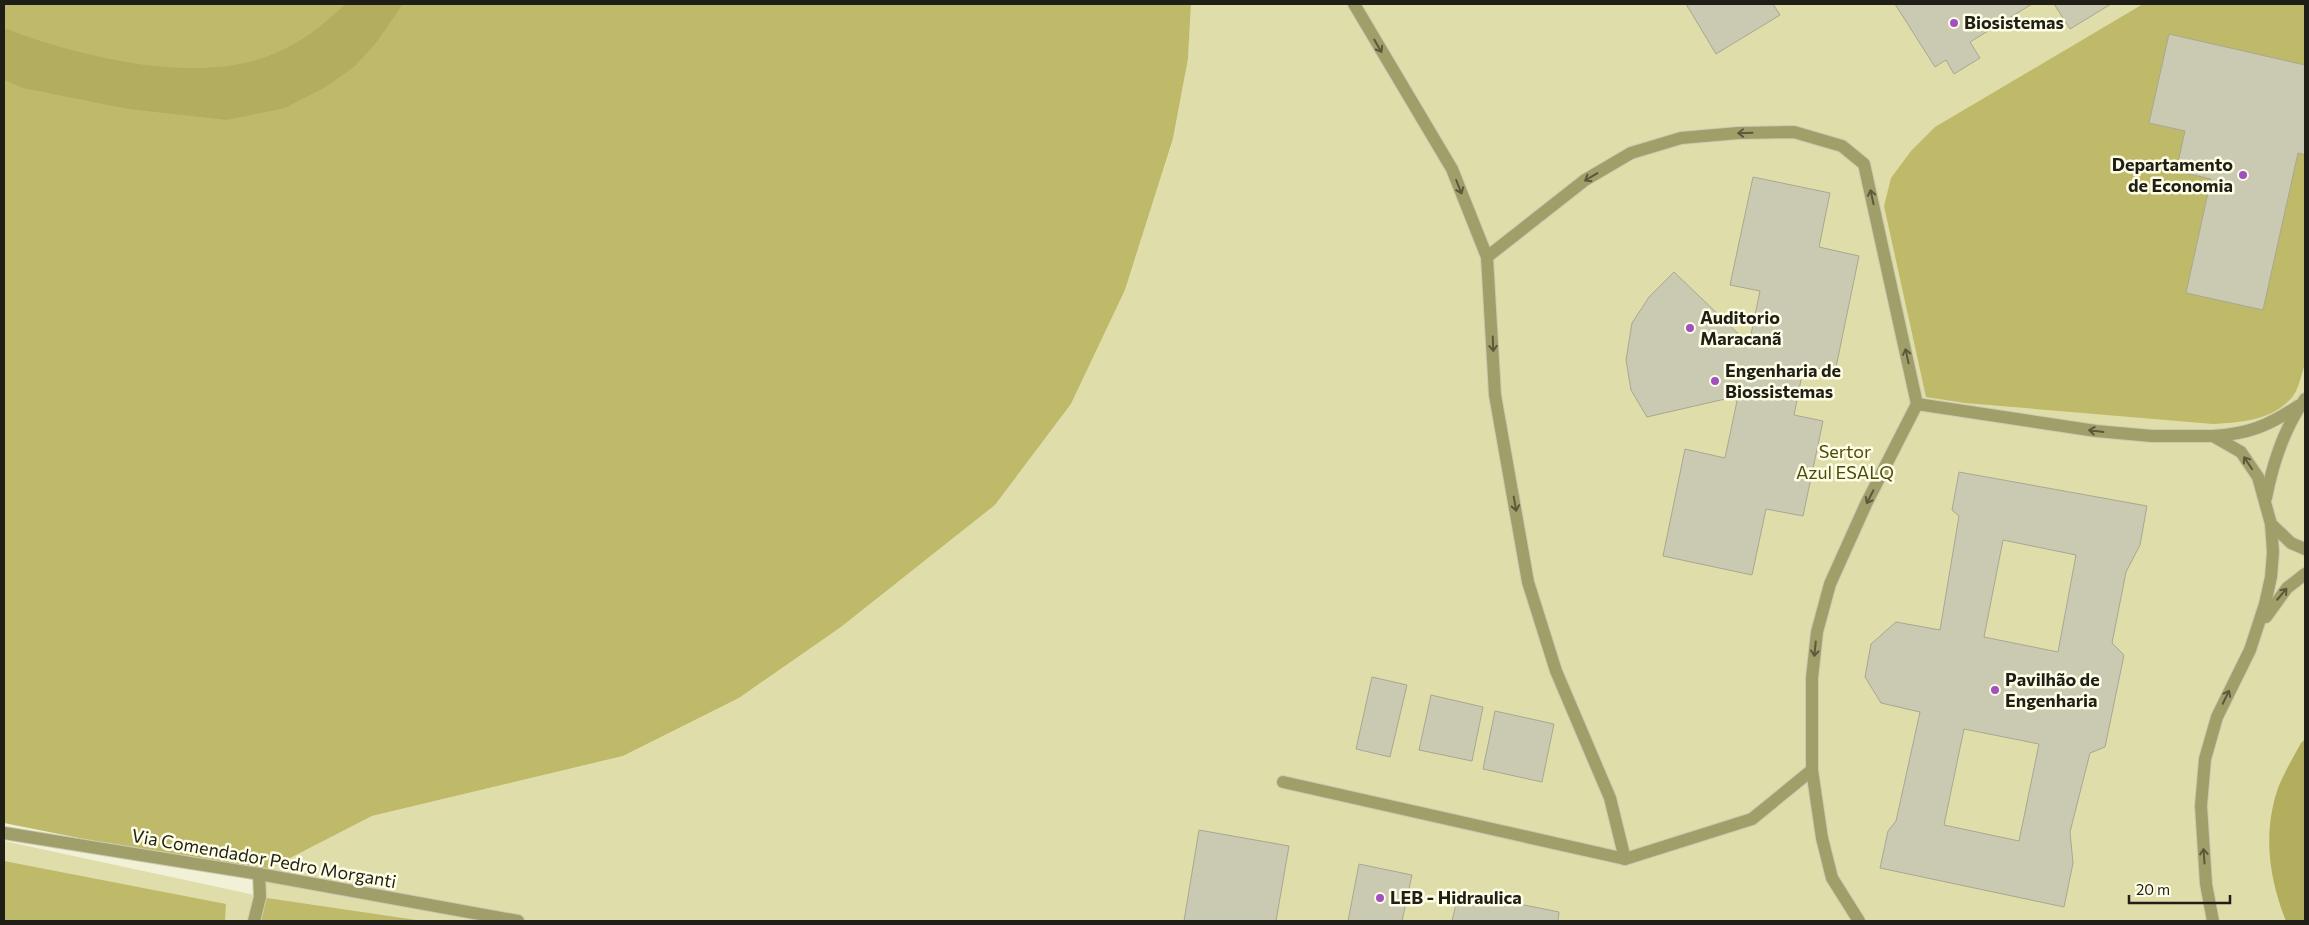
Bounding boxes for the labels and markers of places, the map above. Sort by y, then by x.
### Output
place label: Biosistemas [1964,11,2064,33]
marker: Biosistemas [1948,17,1960,29]
place label: Departamento de Economia [2112,153,2233,196]
marker: Departamento de Economia [2237,169,2249,181]
place label: Auditorio Maracanã [1700,306,1781,349]
marker: Auditorio Maracanã [1684,322,1696,334]
place label: Engenharia de Biossistemas [1725,359,1841,402]
marker: Engenharia de Biossistemas [1709,375,1721,387]
place label: Pavilhão de Engenharia [2005,668,2100,711]
marker: Pavilhão de Engenharia [1989,684,2001,696]
place label: LEB - Hidraulica [1390,886,1522,908]
marker: LEB - Hidraulica [1374,892,1386,904]

